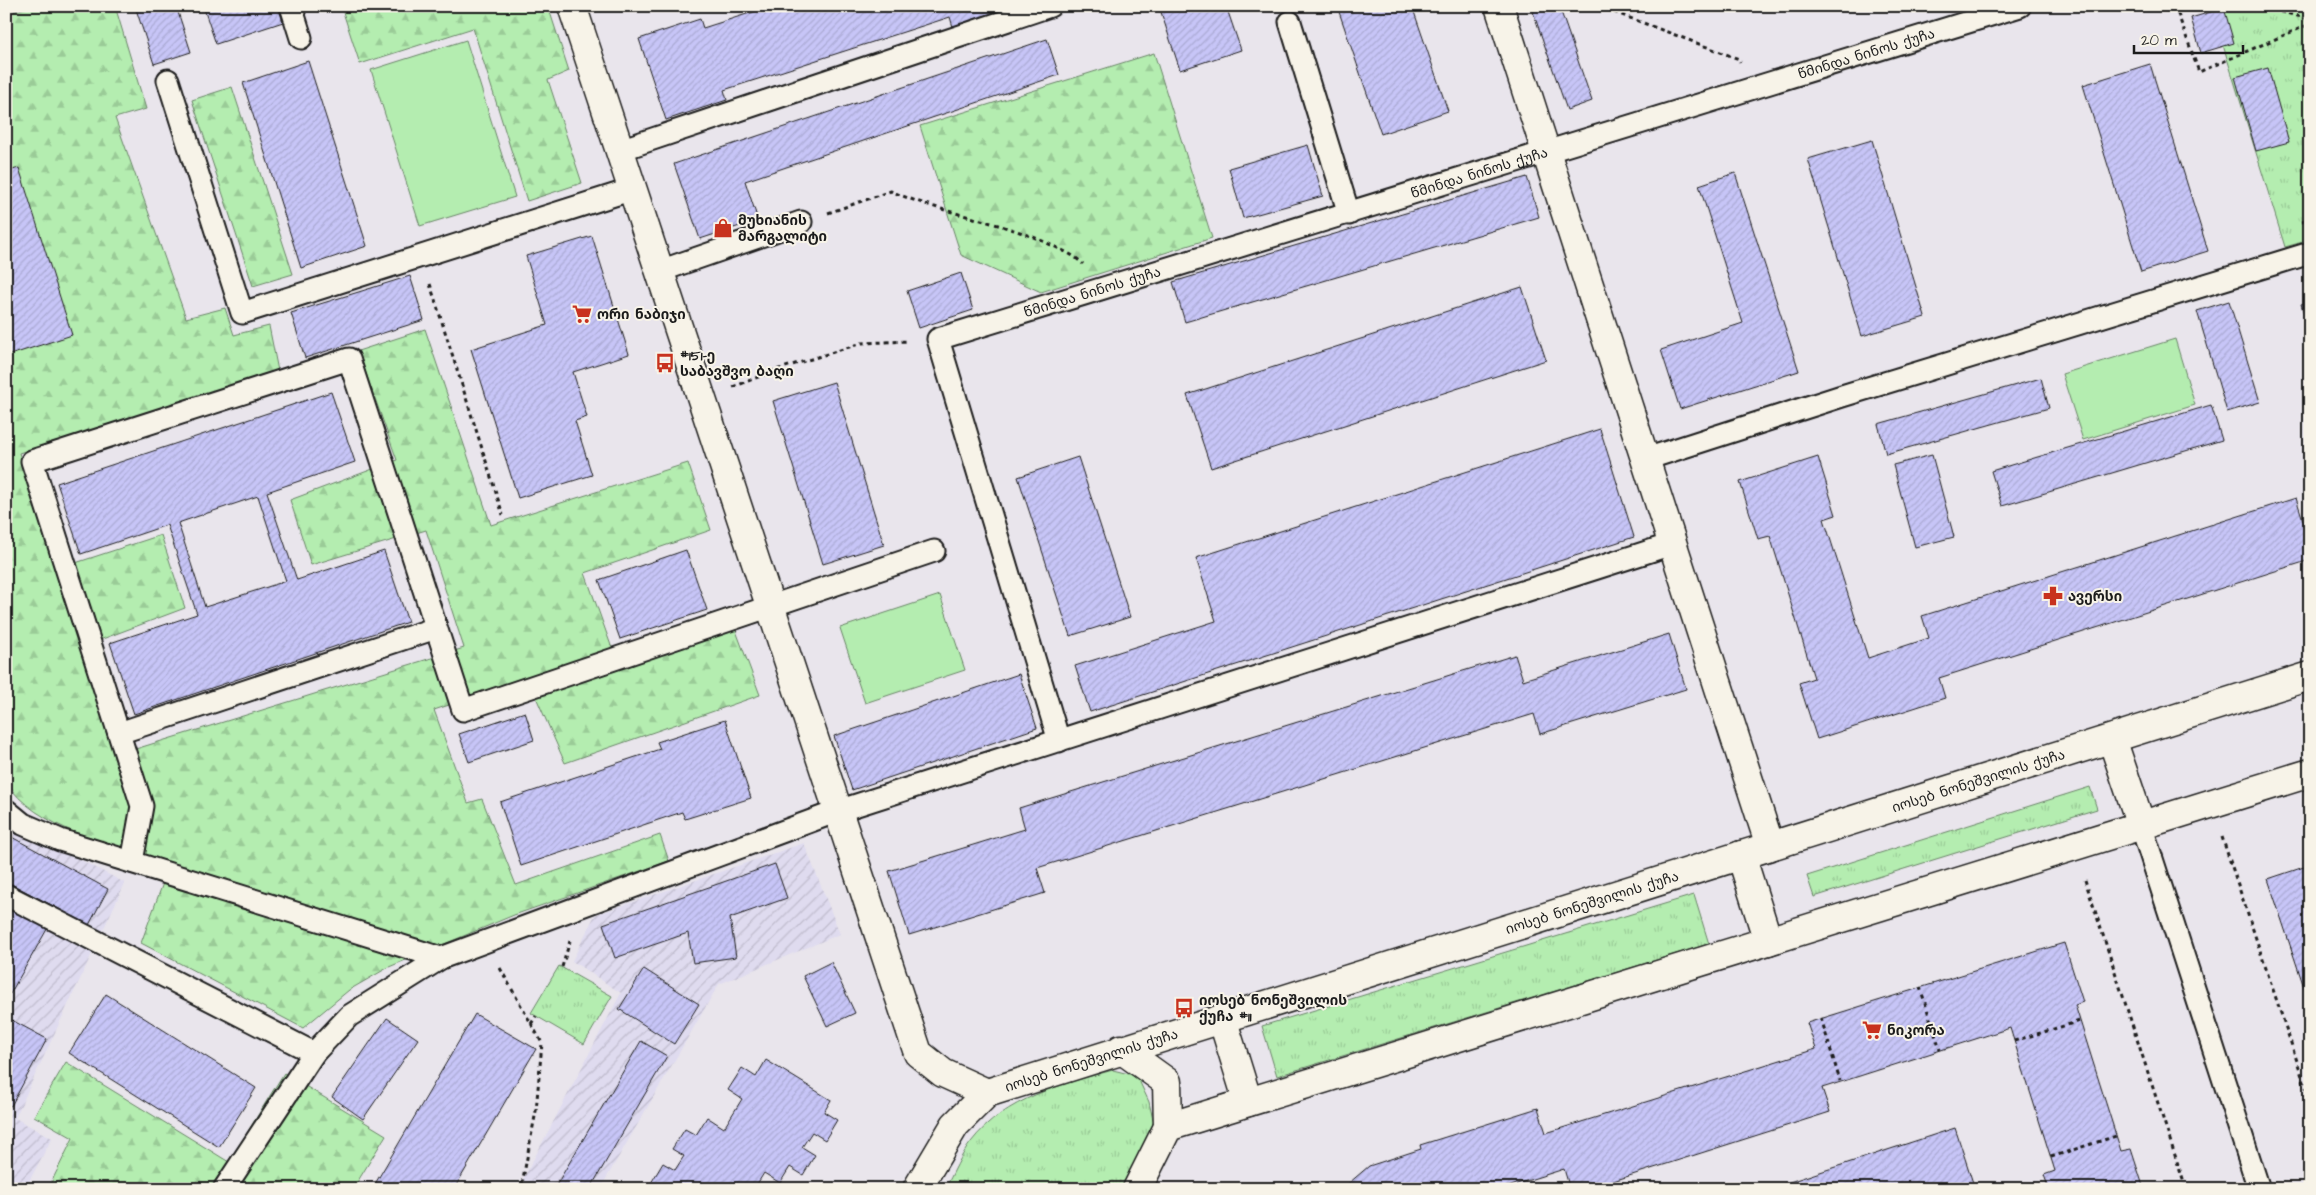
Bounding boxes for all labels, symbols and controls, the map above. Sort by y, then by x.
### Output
scale bar [2134,22,2242,54]
street label: წმინდა ნინოს ქუჩა [1796,24,1937,85]
text: 20 m [2141,30,2177,51]
street label: წმინდა ნინოს ქუჩა [1409,143,1550,204]
place label: მუხიანის მარგალიტი [738,211,827,247]
shop icon: მუხიანის მარგალიტი [712,217,734,239]
street label: წმინდა ნინოს ქუჩა [1021,262,1163,323]
supermarket icon: ორი ნაბიჯი [571,303,593,325]
place label: ორი ნაბიჯი [597,305,686,325]
place label: #151-ე საბავშვო ბაღი [680,346,794,382]
bus stop icon: #151-ე საბავშვო ბაღი [654,352,676,374]
pharmacy icon: ავერსი [2042,585,2064,607]
place label: ავერსი [2068,587,2122,607]
street label: იოსებ ნონეშვილის ქუჩა [1889,745,2068,818]
street label: იოსებ ნონეშვილის ქუჩა [1503,867,1681,940]
place label: იოსებ ნონეშვილის ქუჩა #11 [1199,991,1347,1027]
bus stop icon: იოსებ ნონეშვილის ქუჩა #11 [1173,997,1195,1019]
supermarket icon: ნიკორა [1861,1019,1883,1041]
place label: ნიკორა [1887,1021,1945,1041]
street label: იოსებ ნონეშვილის ქუჩა [1002,1024,1181,1098]

